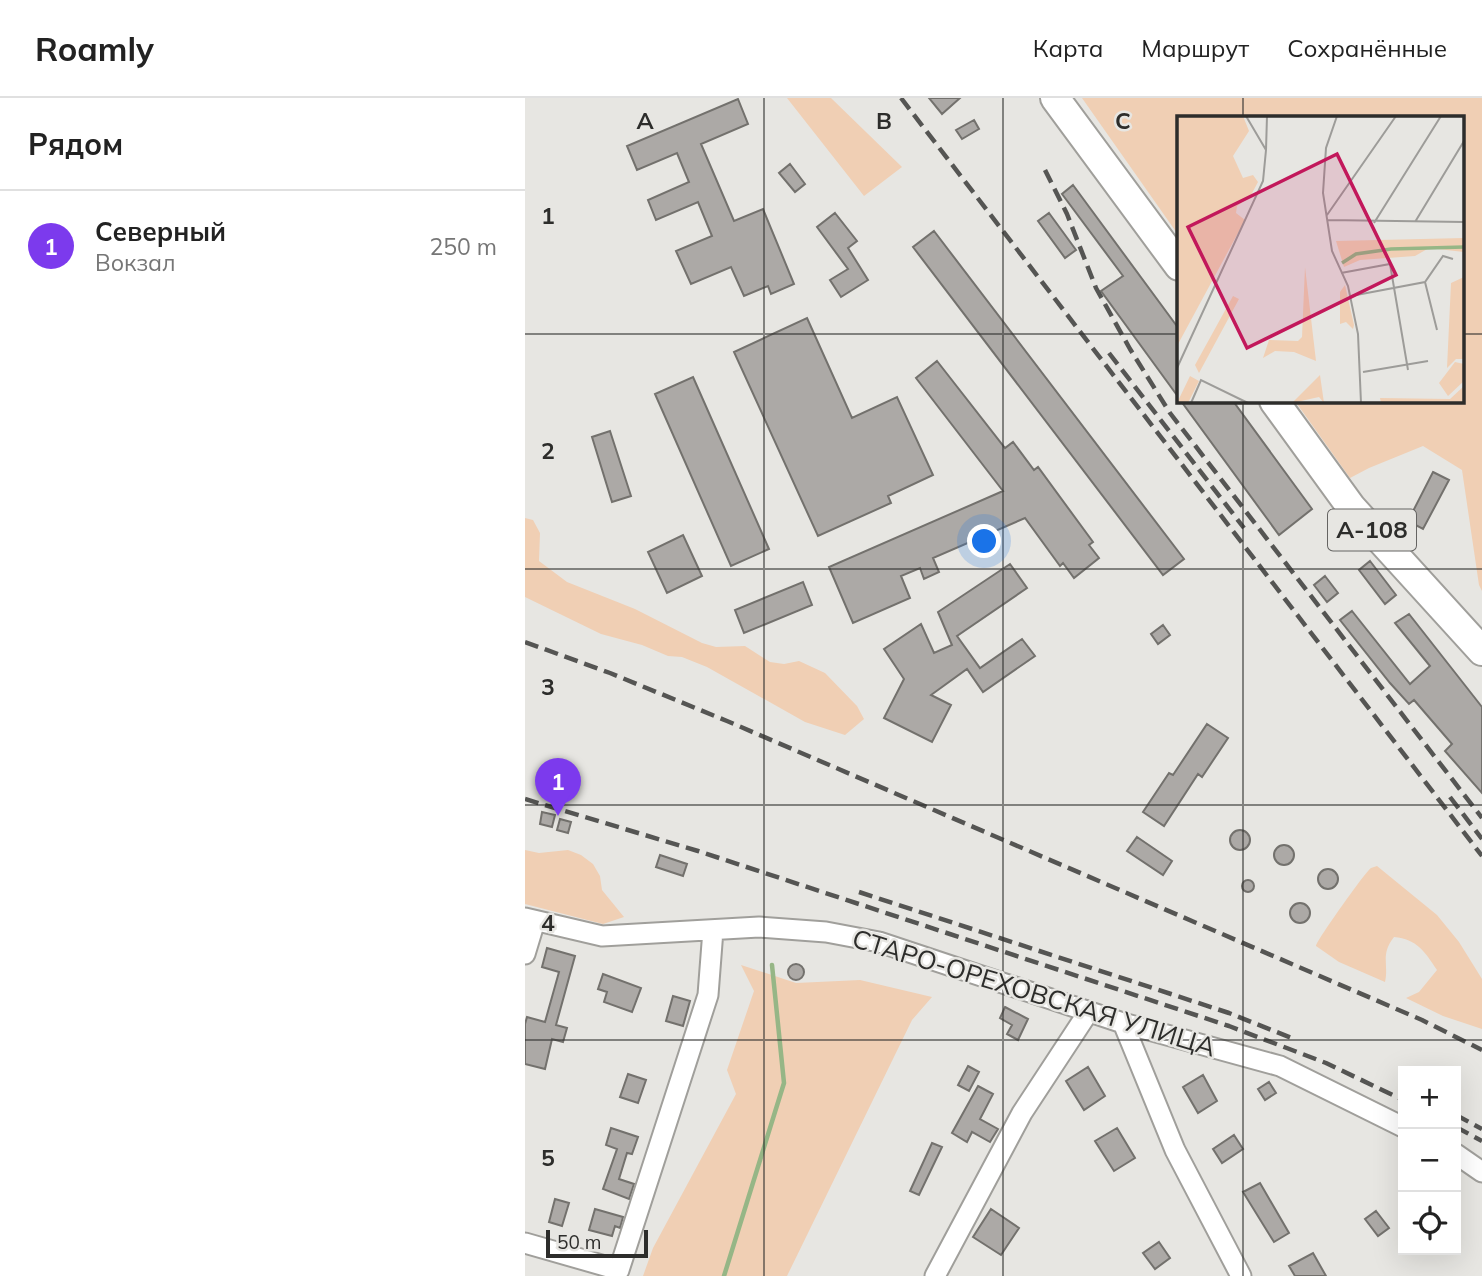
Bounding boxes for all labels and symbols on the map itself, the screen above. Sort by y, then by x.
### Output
text: A [636,106,654,135]
text: B [876,106,892,135]
text: C [1115,106,1131,135]
inset map [1177,116,1465,402]
text: 1 [541,201,555,230]
text: 2 [541,436,555,465]
road number: А-108 [1328,510,1416,550]
your location [967,524,1001,558]
text: 3 [541,672,555,701]
pin: 1 [535,758,581,816]
text: 4 [541,908,555,937]
street label: СТАРО-ОРЕХОВСКАЯ УЛИЦА [848,921,1220,1064]
text: 5 [541,1143,555,1172]
scale bar [546,1227,647,1259]

